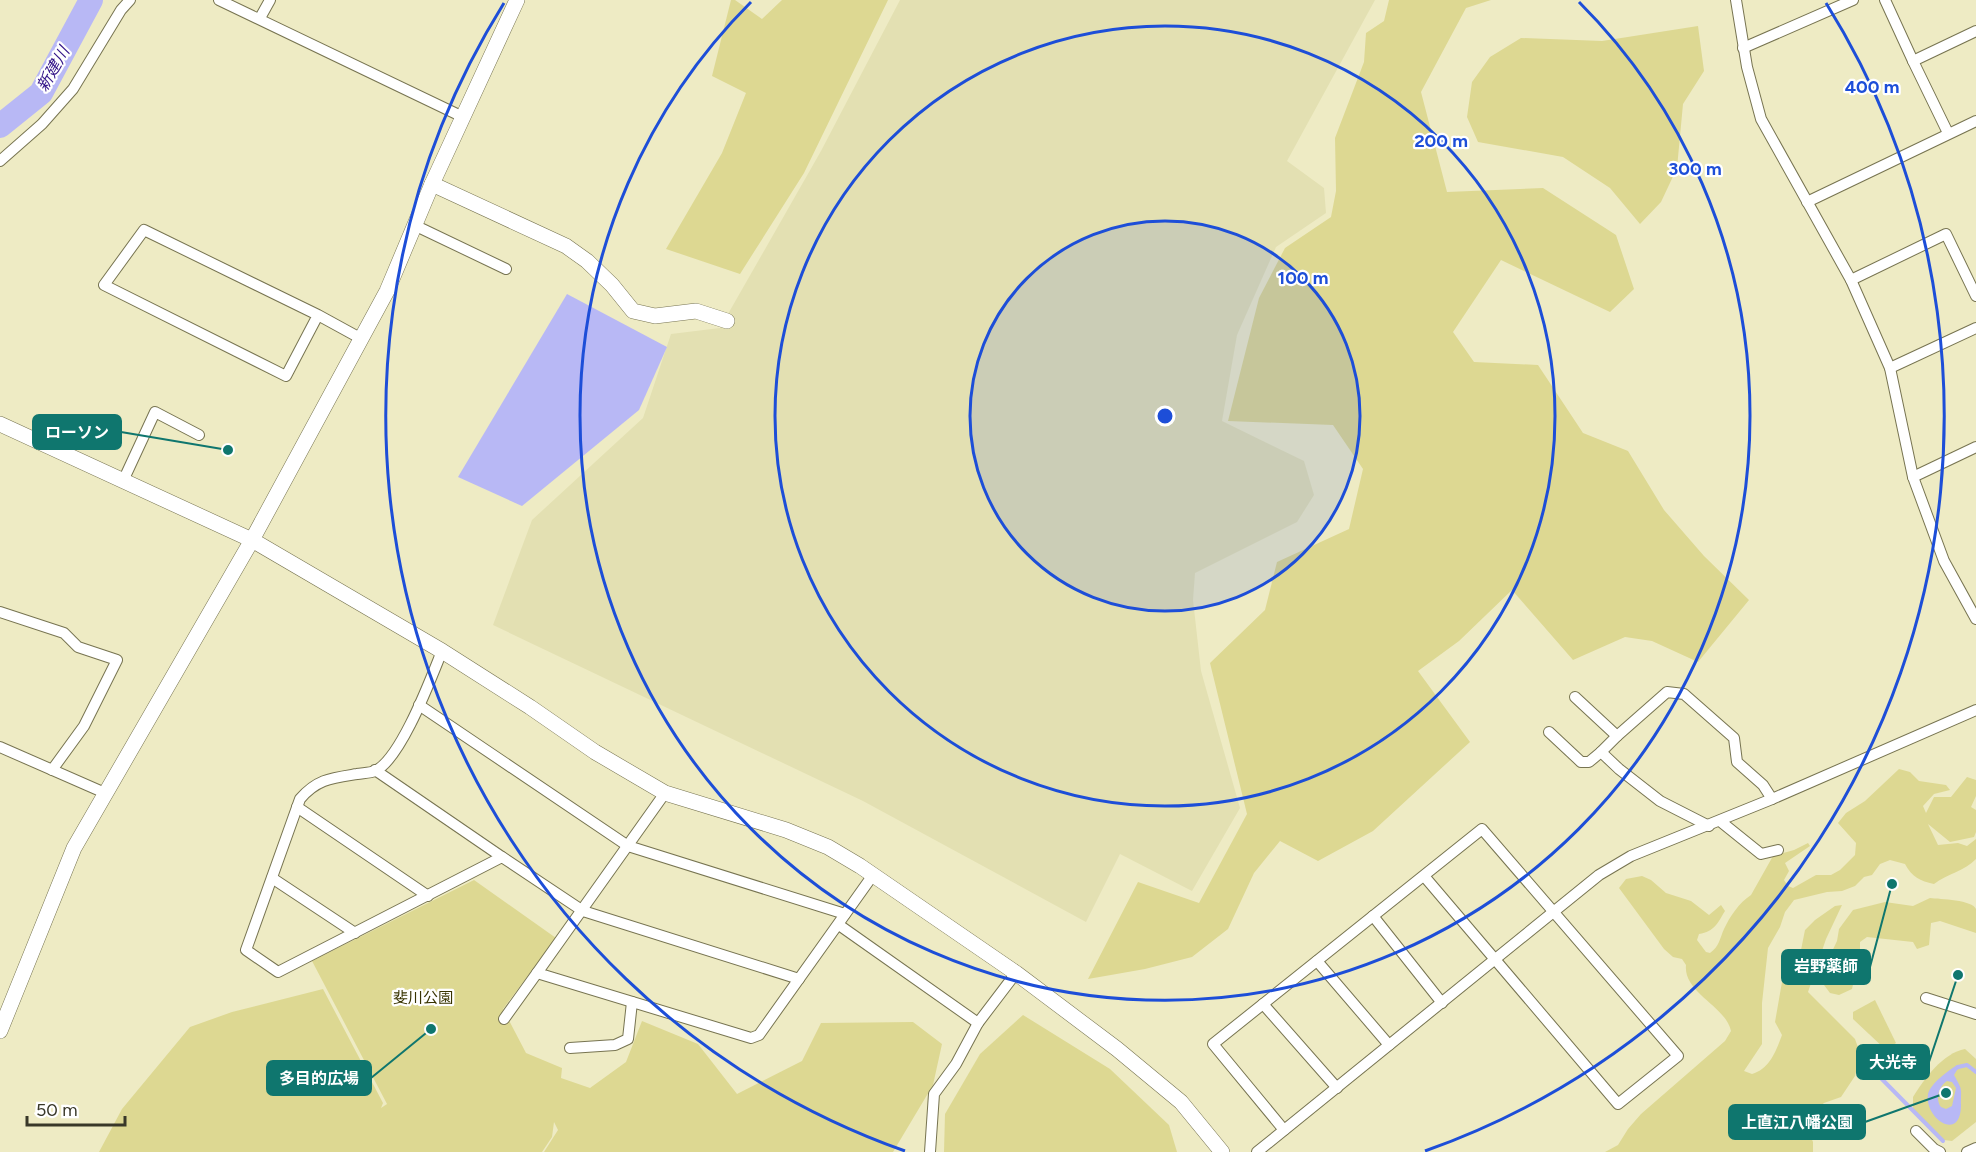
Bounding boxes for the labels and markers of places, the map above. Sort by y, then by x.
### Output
centre of rings [1155,406,1175,426]
callout: ローソン [33,415,121,449]
callout: 岩野薬師 [1782,950,1870,984]
callout: 大光寺 [1857,1045,1929,1079]
callout: 多目的広場 [267,1061,371,1095]
callout: 上直江八幡公園 [1729,1105,1865,1139]

